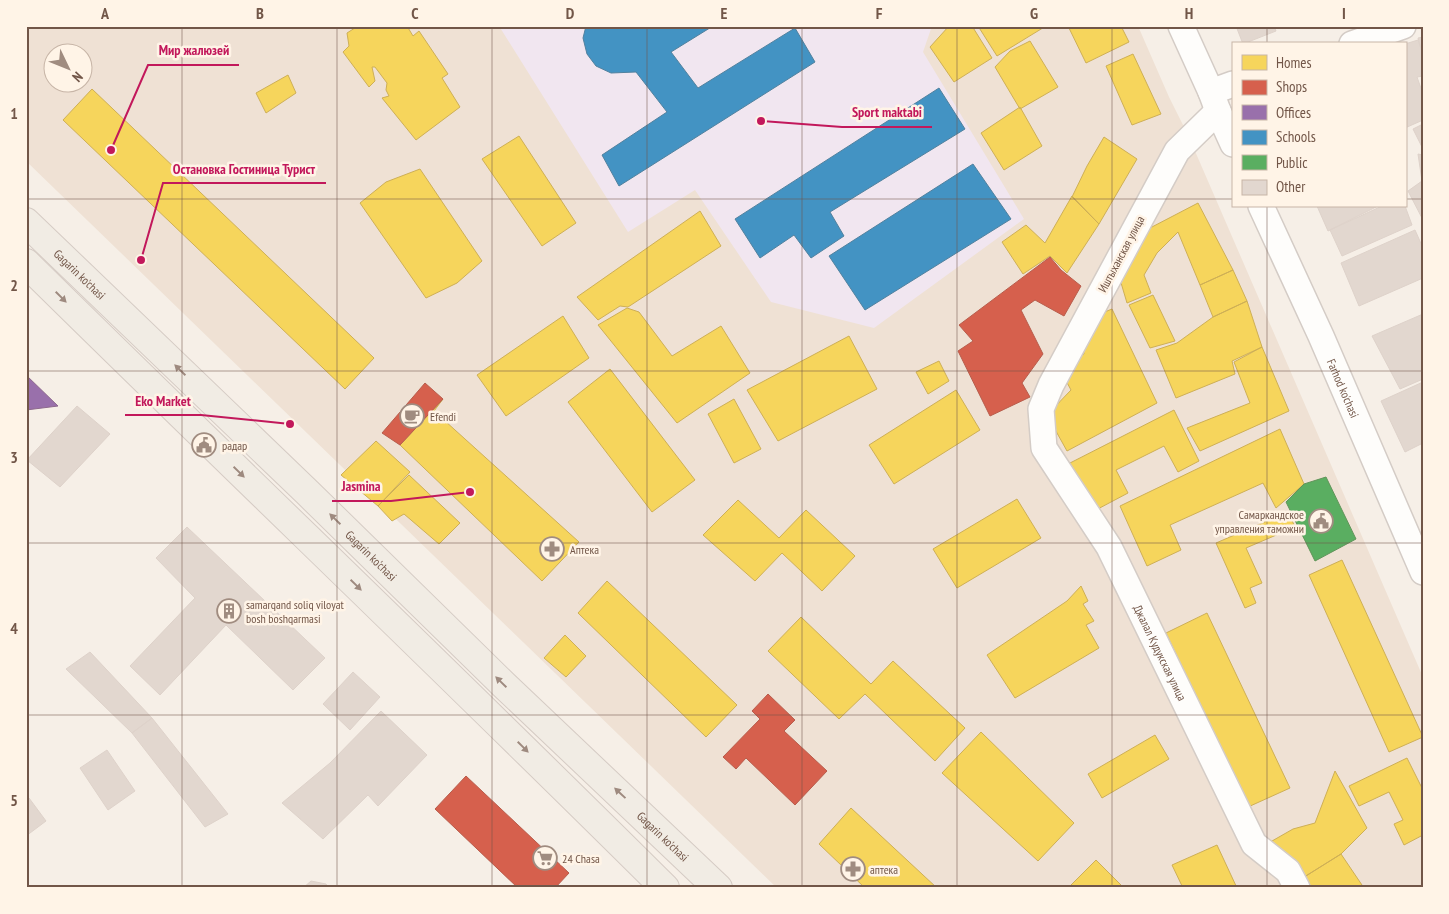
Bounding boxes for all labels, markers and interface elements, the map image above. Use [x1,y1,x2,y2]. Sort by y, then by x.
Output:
text: A [100,3,110,23]
text: B [256,3,264,23]
text: C [411,3,419,23]
text: D [566,3,575,23]
text: E [721,3,728,23]
text: F [876,3,883,23]
text: G [1030,3,1038,23]
text: H [1185,3,1193,23]
text: I [1342,3,1346,23]
callout: Мир жалюзей [148,36,239,65]
text: Мир жалюзей [159,41,229,59]
north arrow [42,42,92,92]
legend [1232,42,1406,208]
text: Homes [1276,53,1312,72]
text: N [68,68,87,86]
text: Shops [1276,77,1307,96]
callout: Sport maktabi [842,98,932,127]
text: 1 [10,103,18,123]
text: Sport maktabi [852,103,922,121]
text: Offices [1276,103,1311,122]
text: Schools [1276,127,1316,146]
text: Public [1276,153,1308,172]
callout: Остановка Гостиница Турист [163,154,326,183]
text: Остановка Гостиница Турист [173,160,315,178]
text: Other [1276,177,1306,196]
street label: Иштыханская улица [1095,213,1148,295]
street label: Gagarin ko'chasi [51,246,109,302]
text: 2 [10,275,18,295]
one-way arrow [55,291,67,303]
street label: Farhod ko'chasi [1324,356,1363,420]
one-way arrow [175,364,187,376]
callout: Eko Market [125,386,201,415]
text: Eko Market [135,392,191,410]
cafe icon: Efendi [399,403,425,429]
place label: Efendi [430,409,456,424]
public building icon: радар [191,432,217,458]
place label: радар [222,438,247,453]
text: 3 [10,447,18,467]
one-way arrow [233,466,245,478]
callout: Jasmina [332,472,391,501]
text: Jasmina [340,477,381,495]
place label: Самаркандское управления таможни [1215,507,1304,536]
public building icon: Самаркандское управления таможни [1308,508,1334,534]
one-way arrow [329,513,341,525]
street label: Gagarin ko'chasi [343,527,400,584]
pharmacy icon: Аптека [539,536,565,562]
place label: Аптека [570,542,599,557]
one-way arrow [350,579,362,591]
place label: samarqand soliq viloyat bosh boshqarmasi [246,597,344,626]
building icon: samarqand soliq viloyat bosh boshqarmasi [216,598,242,624]
street label: Джалал Кудукская улица [1131,602,1190,703]
text: 4 [10,618,18,638]
one-way arrow [496,676,508,688]
one-way arrow [517,741,529,753]
one-way arrow [614,787,626,799]
text: 5 [10,790,18,810]
street label: Gagarin ko'chasi [634,808,692,864]
supermarket icon: 24 Chasa [532,845,558,871]
place label: 24 Chasa [562,851,600,866]
pharmacy icon: аптека [840,856,866,882]
place label: аптека [870,862,898,877]

